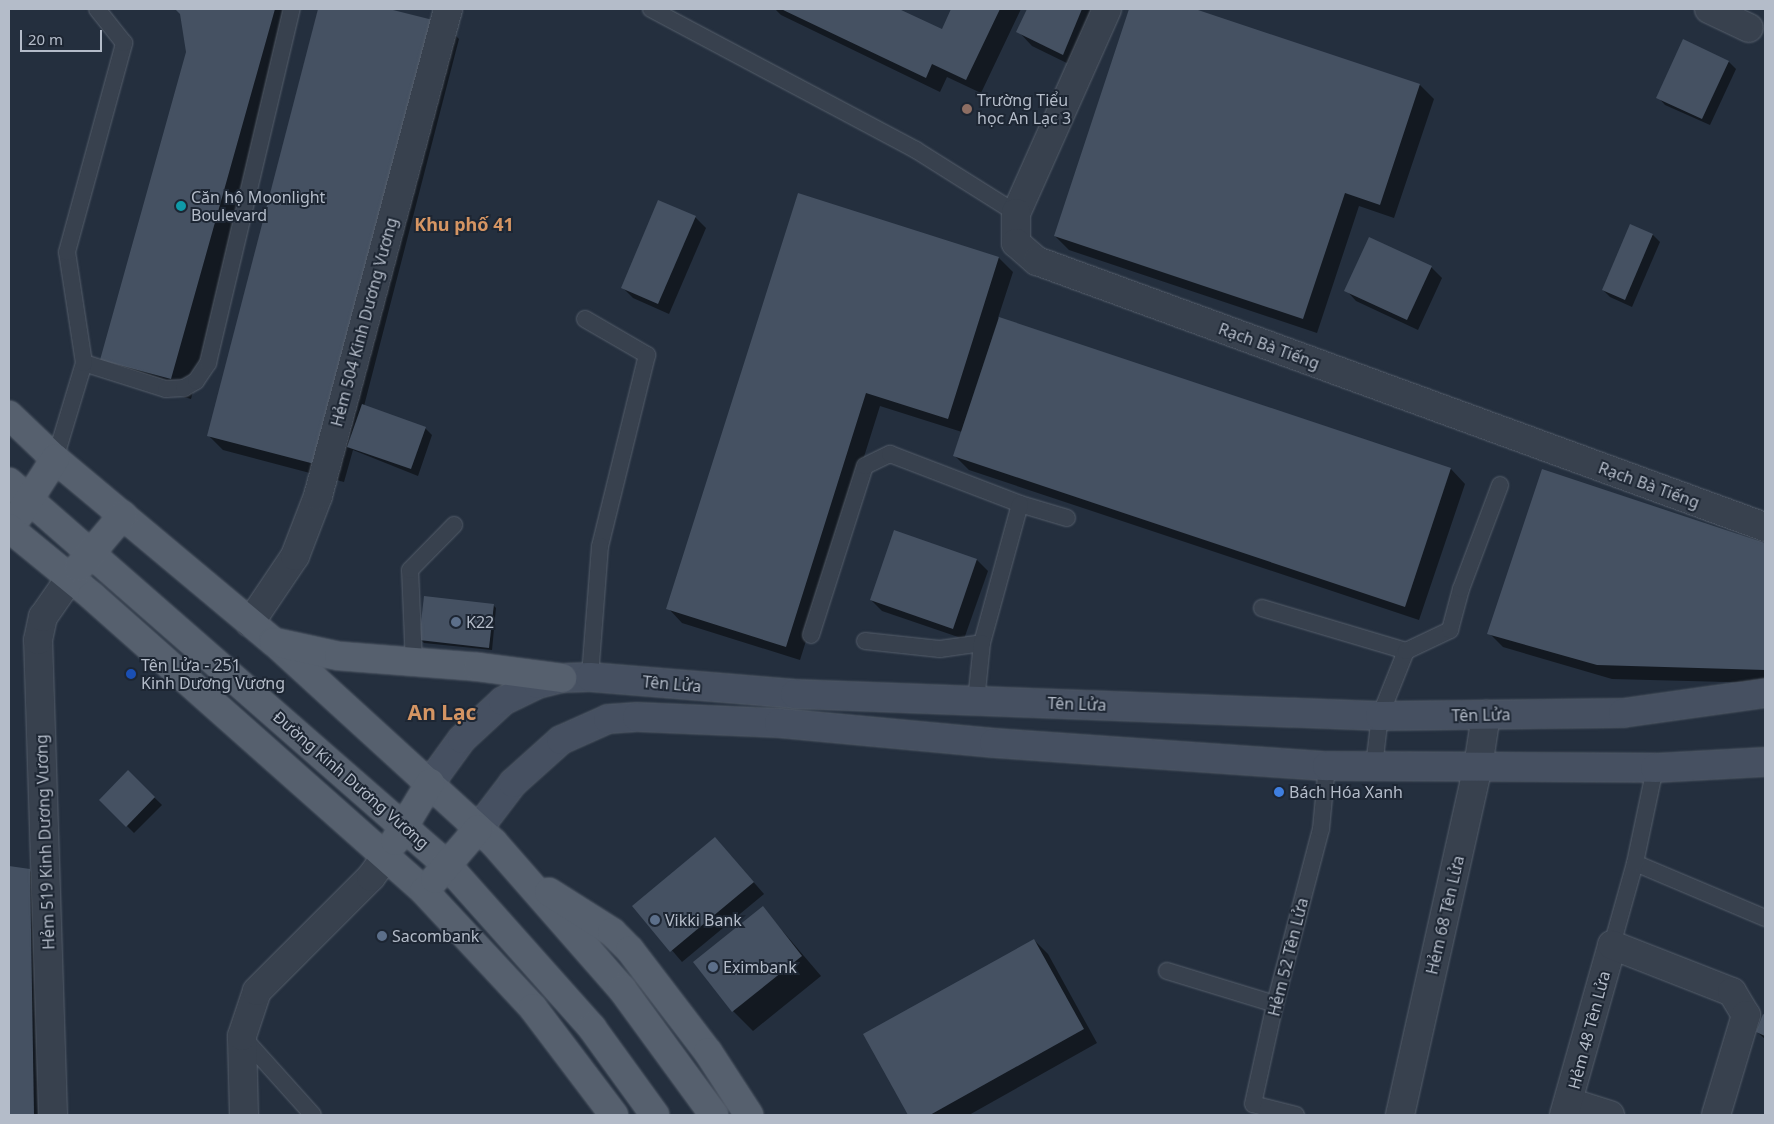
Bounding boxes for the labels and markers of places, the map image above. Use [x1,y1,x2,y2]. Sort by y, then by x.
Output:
place label: Trường Tiểu học An Lạc 3 [977,90,1071,128]
marker: Trường Tiểu học An Lạc 3 [961,103,973,115]
place label: Căn hộ Moonlight Boulevard [191,187,325,225]
marker: Căn hộ Moonlight Boulevard [175,200,187,212]
place label: K22 [466,612,494,632]
marker: K22 [450,616,462,628]
place label: Tên Lửa - 251 Kinh Dương Vương [141,655,285,693]
marker: Tên Lửa - 251 Kinh Dương Vương [125,668,137,680]
place label: Bách Hóa Xanh [1289,782,1403,802]
marker: Bách Hóa Xanh [1273,786,1285,798]
place label: Vikki Bank [665,910,742,930]
marker: Vikki Bank [649,914,661,926]
place label: Sacombank [392,926,479,946]
marker: Sacombank [376,930,388,942]
place label: Eximbank [723,957,797,977]
marker: Eximbank [707,961,719,973]

